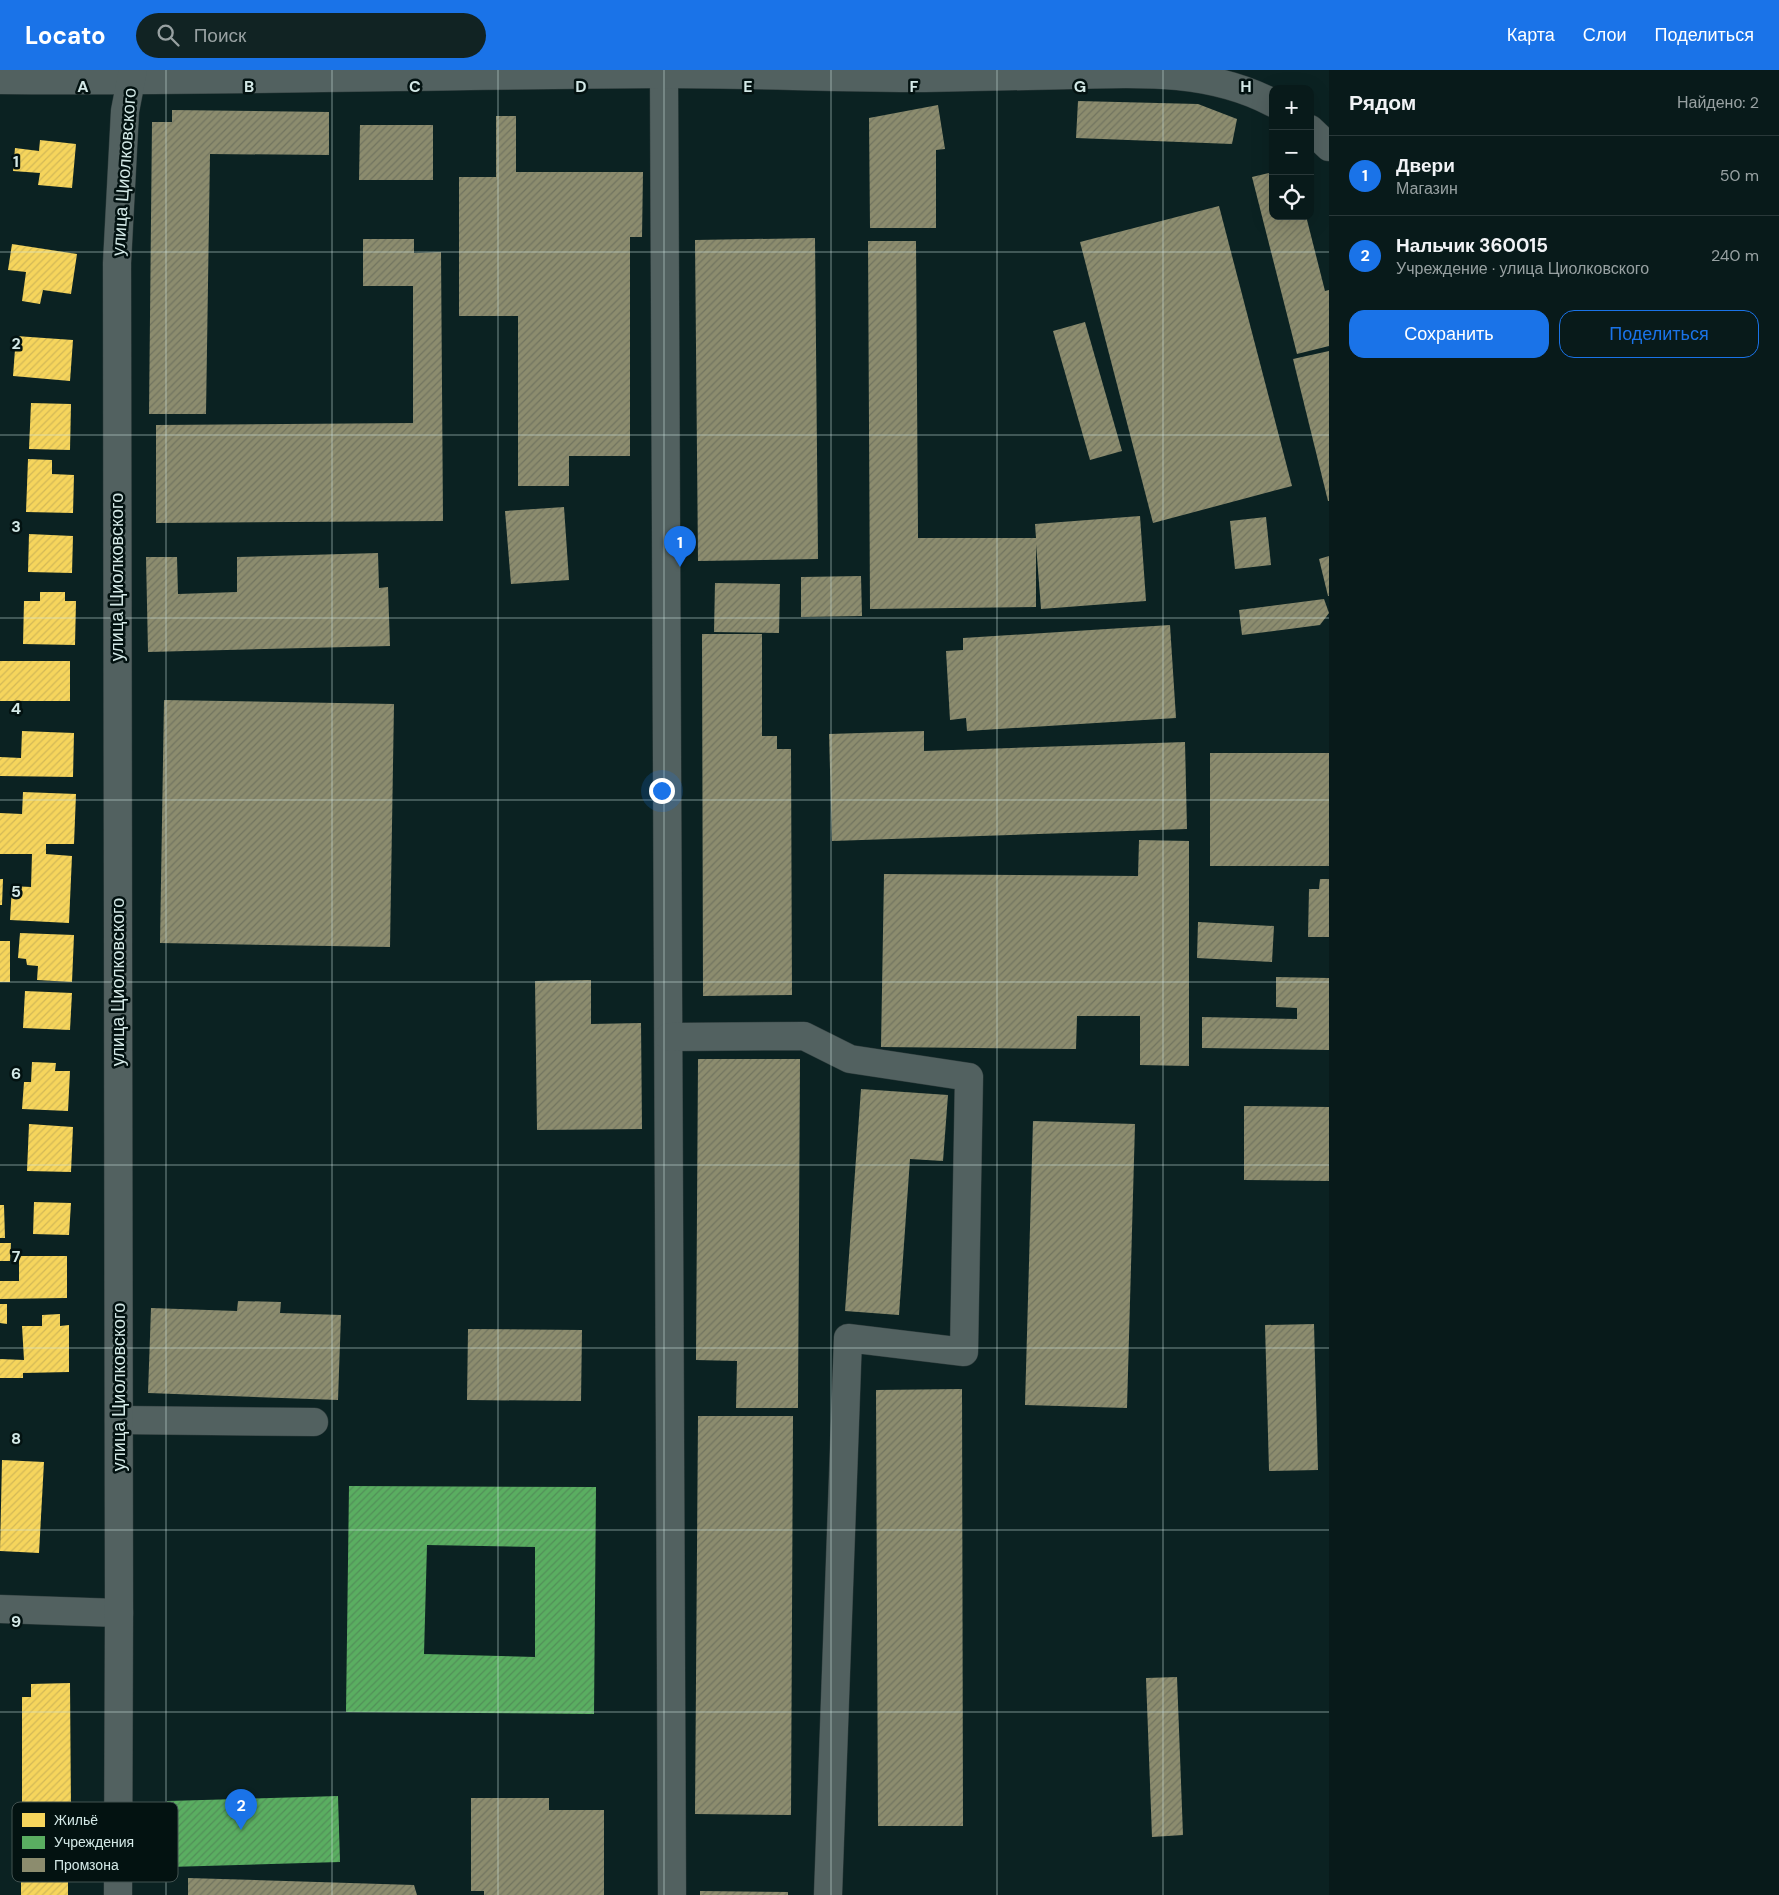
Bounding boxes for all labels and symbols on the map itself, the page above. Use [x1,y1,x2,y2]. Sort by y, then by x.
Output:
text: A [77,76,89,97]
text: B [244,76,254,97]
text: C [409,76,421,97]
text: D [575,76,587,97]
text: E [743,76,753,97]
text: F [910,76,919,97]
text: G [1074,76,1086,97]
text: H [1240,76,1252,97]
street label: улица Циолковского [106,87,142,257]
text: 1 [13,151,19,172]
text: 2 [11,333,21,354]
street label: улица Циолковского [105,493,129,661]
text: 3 [11,516,21,537]
pin: 1 [664,526,696,567]
text: 4 [11,698,21,719]
your location [649,778,675,804]
text: 5 [11,881,21,902]
street label: улица Циолковского [106,898,130,1066]
text: 6 [11,1063,21,1084]
text: 7 [12,1246,21,1267]
street label: улица Циолковского [107,1303,131,1471]
text: 8 [11,1428,21,1449]
text: 9 [11,1611,21,1632]
pin: 2 [225,1789,257,1830]
legend [12,1802,178,1882]
text: Жильё [54,1811,98,1829]
text: Учреждения [54,1833,134,1851]
text: Промзона [54,1856,119,1874]

